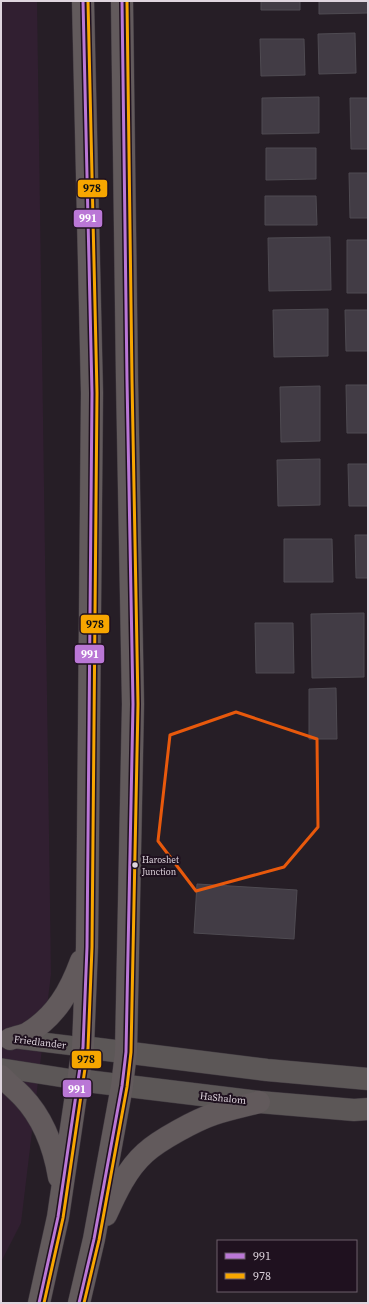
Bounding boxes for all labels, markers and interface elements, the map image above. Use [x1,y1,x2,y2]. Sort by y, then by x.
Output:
line badge: 978 [77,179,108,198]
text: 978 [83,181,101,196]
line badge: 991 [73,209,103,228]
text: 991 [79,211,97,226]
line badge: 978 [80,614,110,634]
text: 978 [86,617,104,632]
line badge: 991 [74,644,105,664]
text: 991 [81,647,99,662]
place label: Haroshet Junction [141,854,179,878]
marker: Haroshet Junction [130,860,140,870]
street label: Friedlander [13,1032,68,1052]
line badge: 978 [71,1050,102,1069]
text: 978 [77,1052,95,1067]
line badge: 991 [62,1079,92,1098]
text: 991 [68,1082,86,1097]
street label: HaShalom [199,1089,247,1107]
legend [217,1240,357,1292]
text: 991 [253,1248,271,1264]
text: 978 [253,1268,271,1284]

